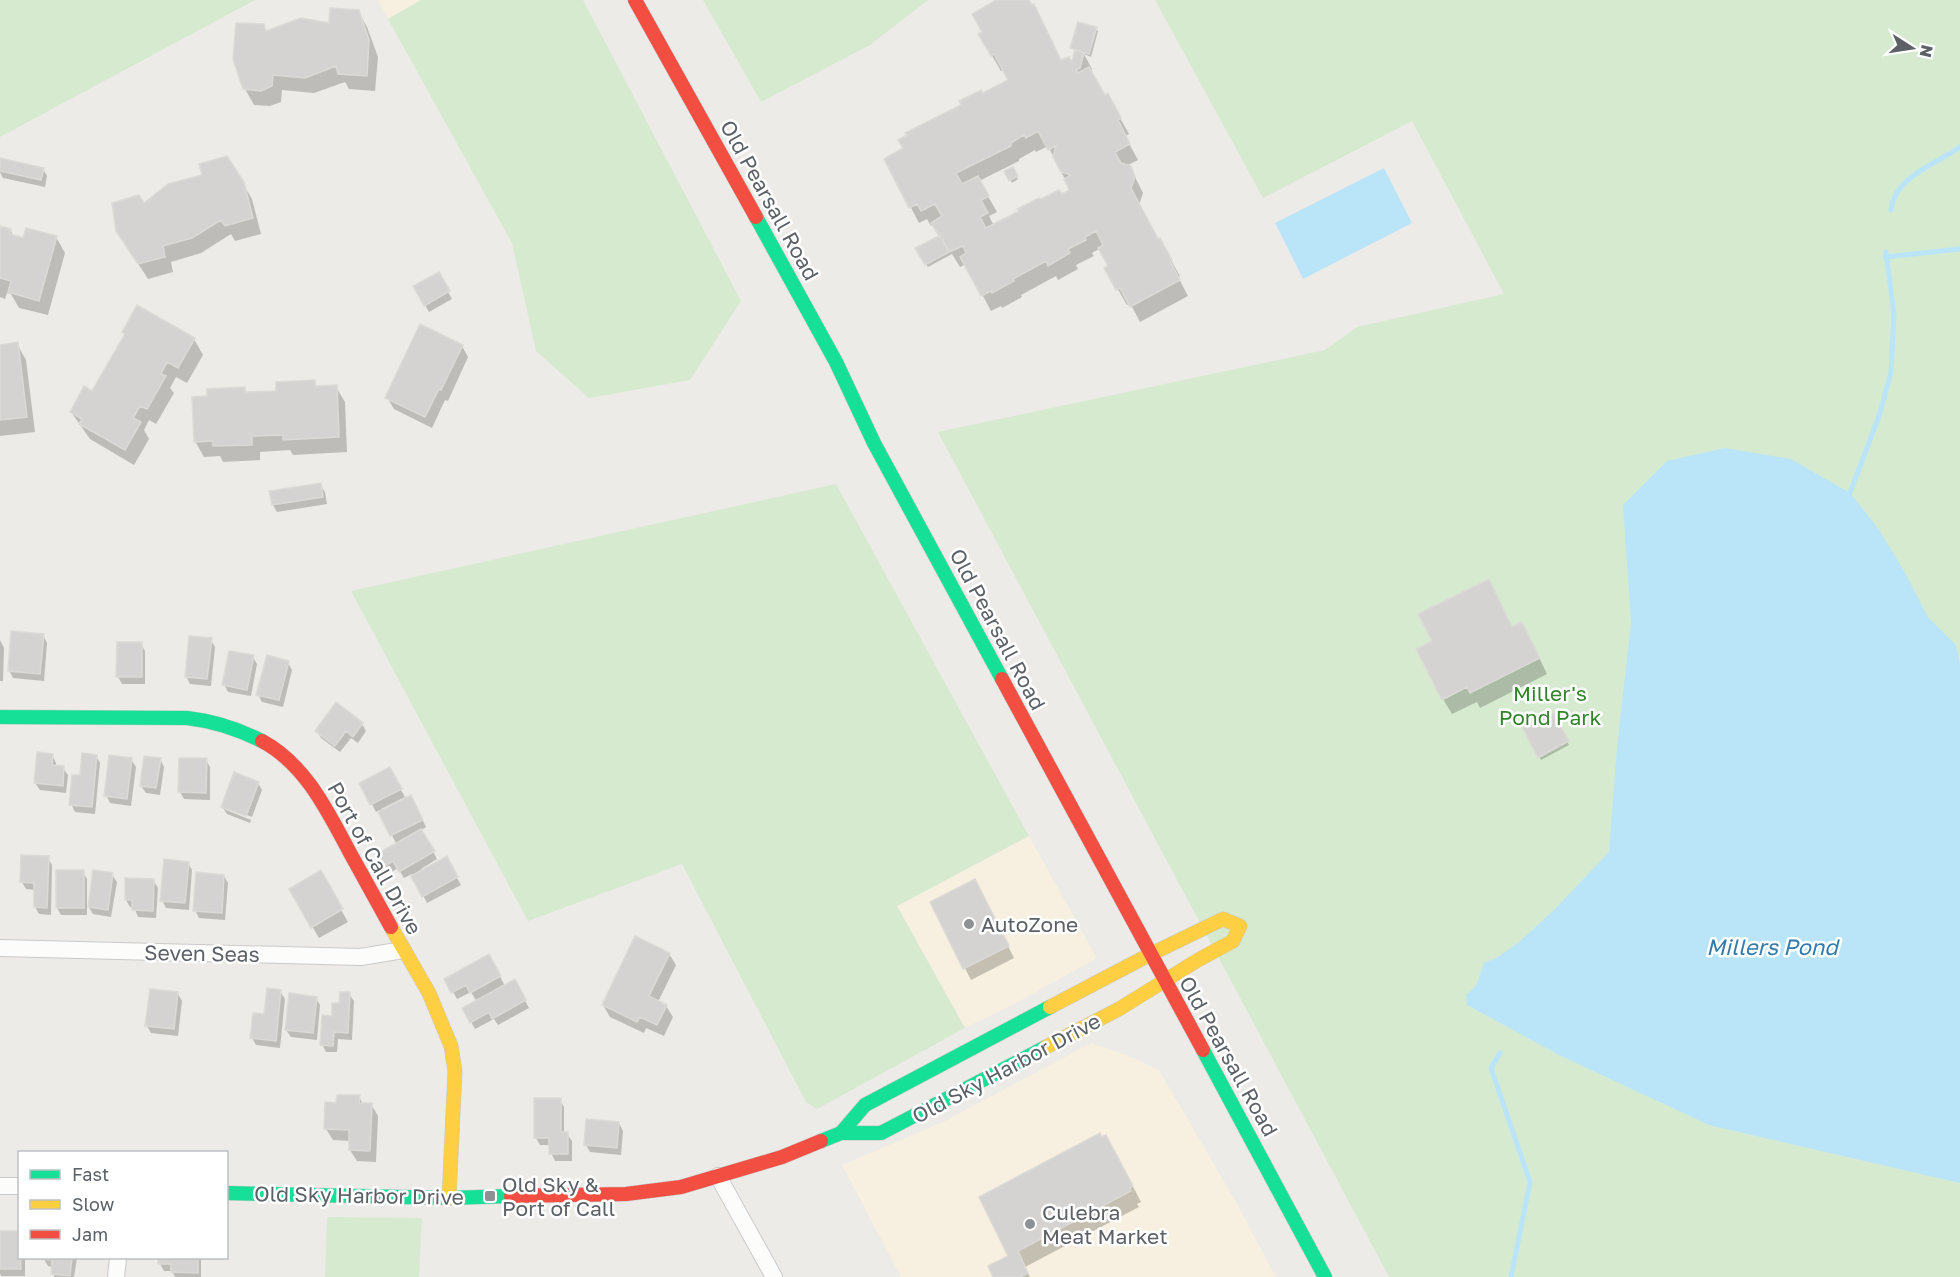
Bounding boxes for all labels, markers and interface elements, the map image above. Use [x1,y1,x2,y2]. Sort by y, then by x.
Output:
north arrow [1882,18,1942,78]
text: N [1916,43,1938,59]
street label: Old Pearsall Road [715,115,825,285]
street label: Old Pearsall Road [944,544,1052,714]
park label: Miller's Pond Park [1499,680,1601,730]
street label: Port of Call Drive [322,777,428,939]
place label: AutoZone [981,911,1078,937]
marker: AutoZone [962,917,976,931]
water label: Millers Pond [1706,933,1840,960]
street label: Seven Seas [144,939,260,967]
street label: Old Pearsall Road [1174,971,1284,1141]
street label: Old Sky Harbor Drive [907,1007,1105,1129]
legend [18,1151,228,1259]
text: Fast [72,1163,109,1185]
place label: Old Sky & Port of Call [502,1171,615,1221]
street label: Old Sky Harbor Drive [254,1180,464,1210]
marker: Old Sky & Port of Call [483,1189,497,1203]
text: Slow [72,1193,115,1215]
place label: Culebra Meat Market [1042,1199,1168,1249]
marker: Culebra Meat Market [1023,1217,1037,1231]
text: Jam [72,1223,108,1245]

